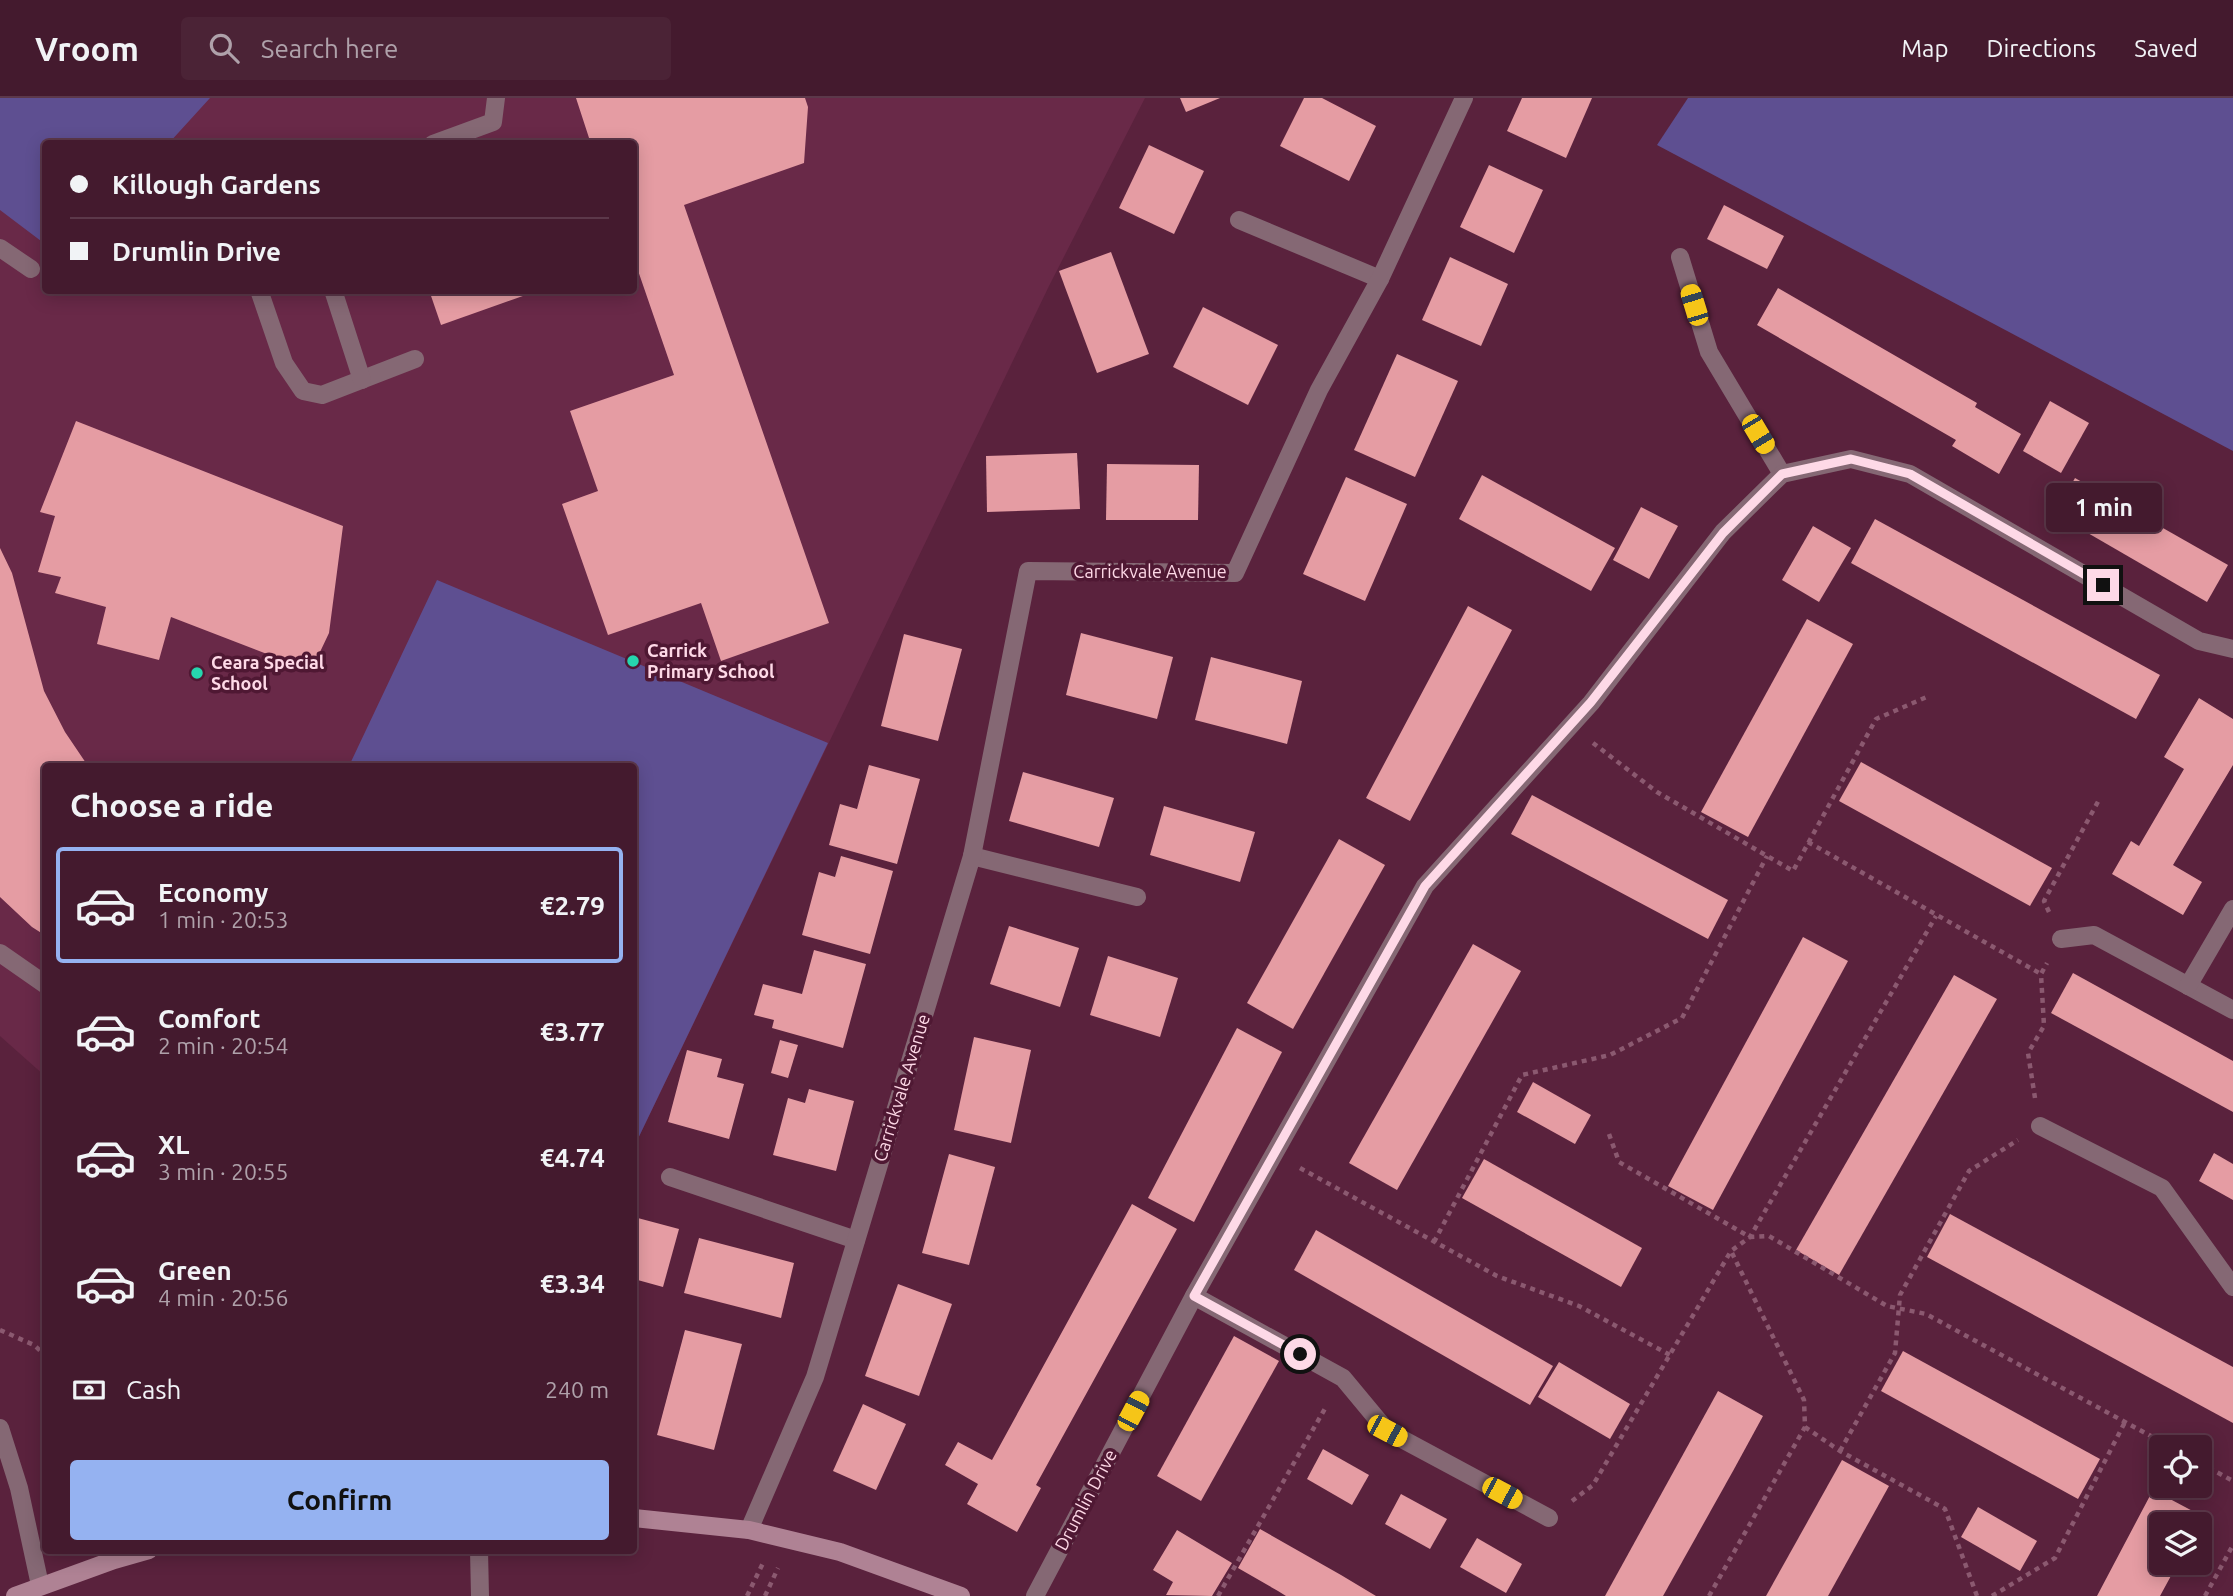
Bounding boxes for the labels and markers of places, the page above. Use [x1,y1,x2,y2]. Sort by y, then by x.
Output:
place label: Carrick Primary School [647,640,775,681]
place label: Ceara Special School [211,652,325,693]
marker: Carrick Primary School [625,653,641,669]
marker: Ceara Special School [189,665,205,681]

